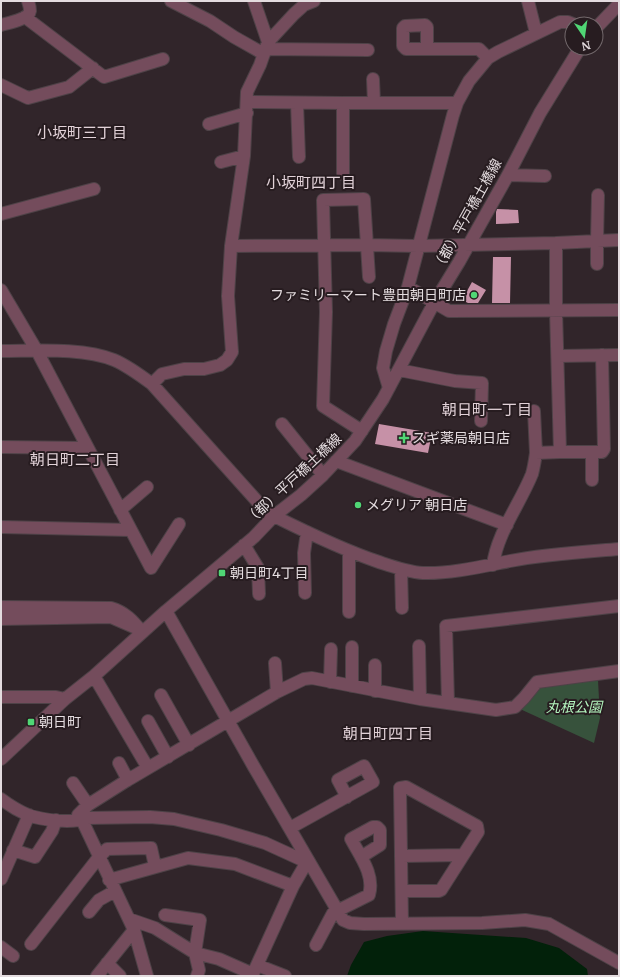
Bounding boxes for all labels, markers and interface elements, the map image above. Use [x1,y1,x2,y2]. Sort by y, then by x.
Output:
north arrow [564,16,604,56]
text: N [580,38,592,54]
district label: 小坂町三丁目 [37,123,127,142]
street label: （都）平戸橋土橋線 [429,156,505,274]
district label: 小坂町四丁目 [266,173,356,192]
place label: ファミリーマート豊田朝日町店 [270,286,466,304]
marker: ファミリーマート豊田朝日町店 [469,290,479,300]
district label: 朝日町一丁目 [442,400,532,419]
street label: （都）平戸橋土橋線 [241,429,345,529]
place label: スギ薬局朝日店 [412,429,510,447]
marker: スギ薬局朝日店 [399,433,409,443]
district label: 朝日町二丁目 [30,450,120,469]
place label: メグリア 朝日店 [366,496,467,514]
marker: メグリア 朝日店 [353,500,363,510]
place label: 朝日町4丁目 [230,564,309,582]
marker: 朝日町4丁目 [217,568,227,578]
park label: 丸根公園 [546,698,604,716]
place label: 朝日町 [39,713,81,731]
marker: 朝日町 [26,717,36,727]
district label: 朝日町四丁目 [343,724,433,743]

